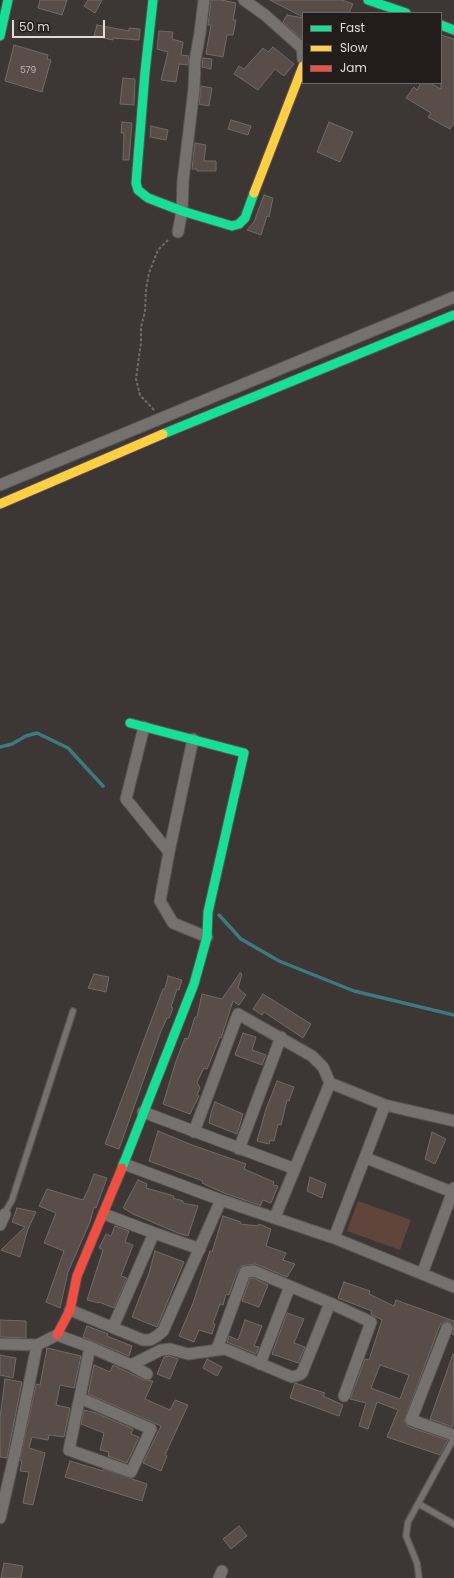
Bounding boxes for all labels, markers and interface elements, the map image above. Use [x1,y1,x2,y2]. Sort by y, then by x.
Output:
scale bar [14,12,107,38]
legend [302,12,442,84]
text: 50 m [19,18,50,35]
text: Fast [340,19,365,36]
text: Slow [340,39,368,56]
text: Jam [340,59,367,76]
house number: 579 [20,66,36,76]

